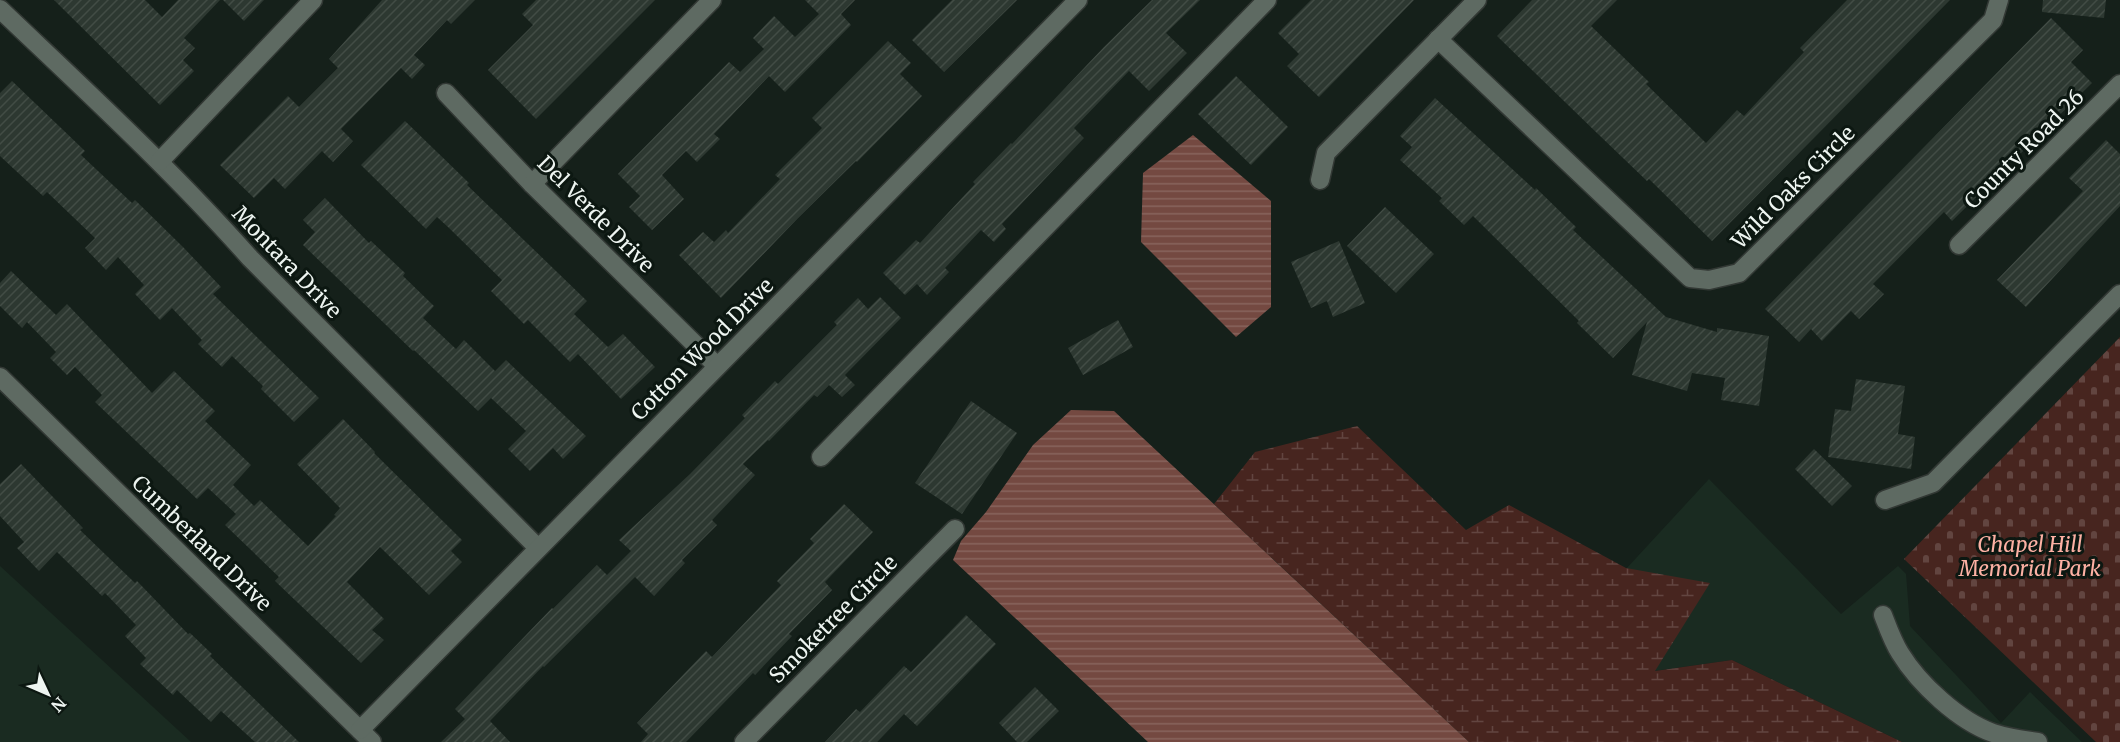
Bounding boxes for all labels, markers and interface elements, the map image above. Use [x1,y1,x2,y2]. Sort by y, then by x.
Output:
street label: County Road 26 [1958,83,2090,215]
street label: Wild Oaks Circle [1725,120,1860,255]
street label: Del Verde Drive [532,150,660,278]
street label: Montara Drive [227,200,347,324]
street label: Cotton Wood Drive [625,272,779,426]
street label: Cumberland Drive [126,469,278,617]
park label: Chapel Hill Memorial Park [1958,531,2102,582]
street label: Smoketree Circle [763,549,903,689]
north arrow [18,664,78,724]
text: N [47,693,70,716]

